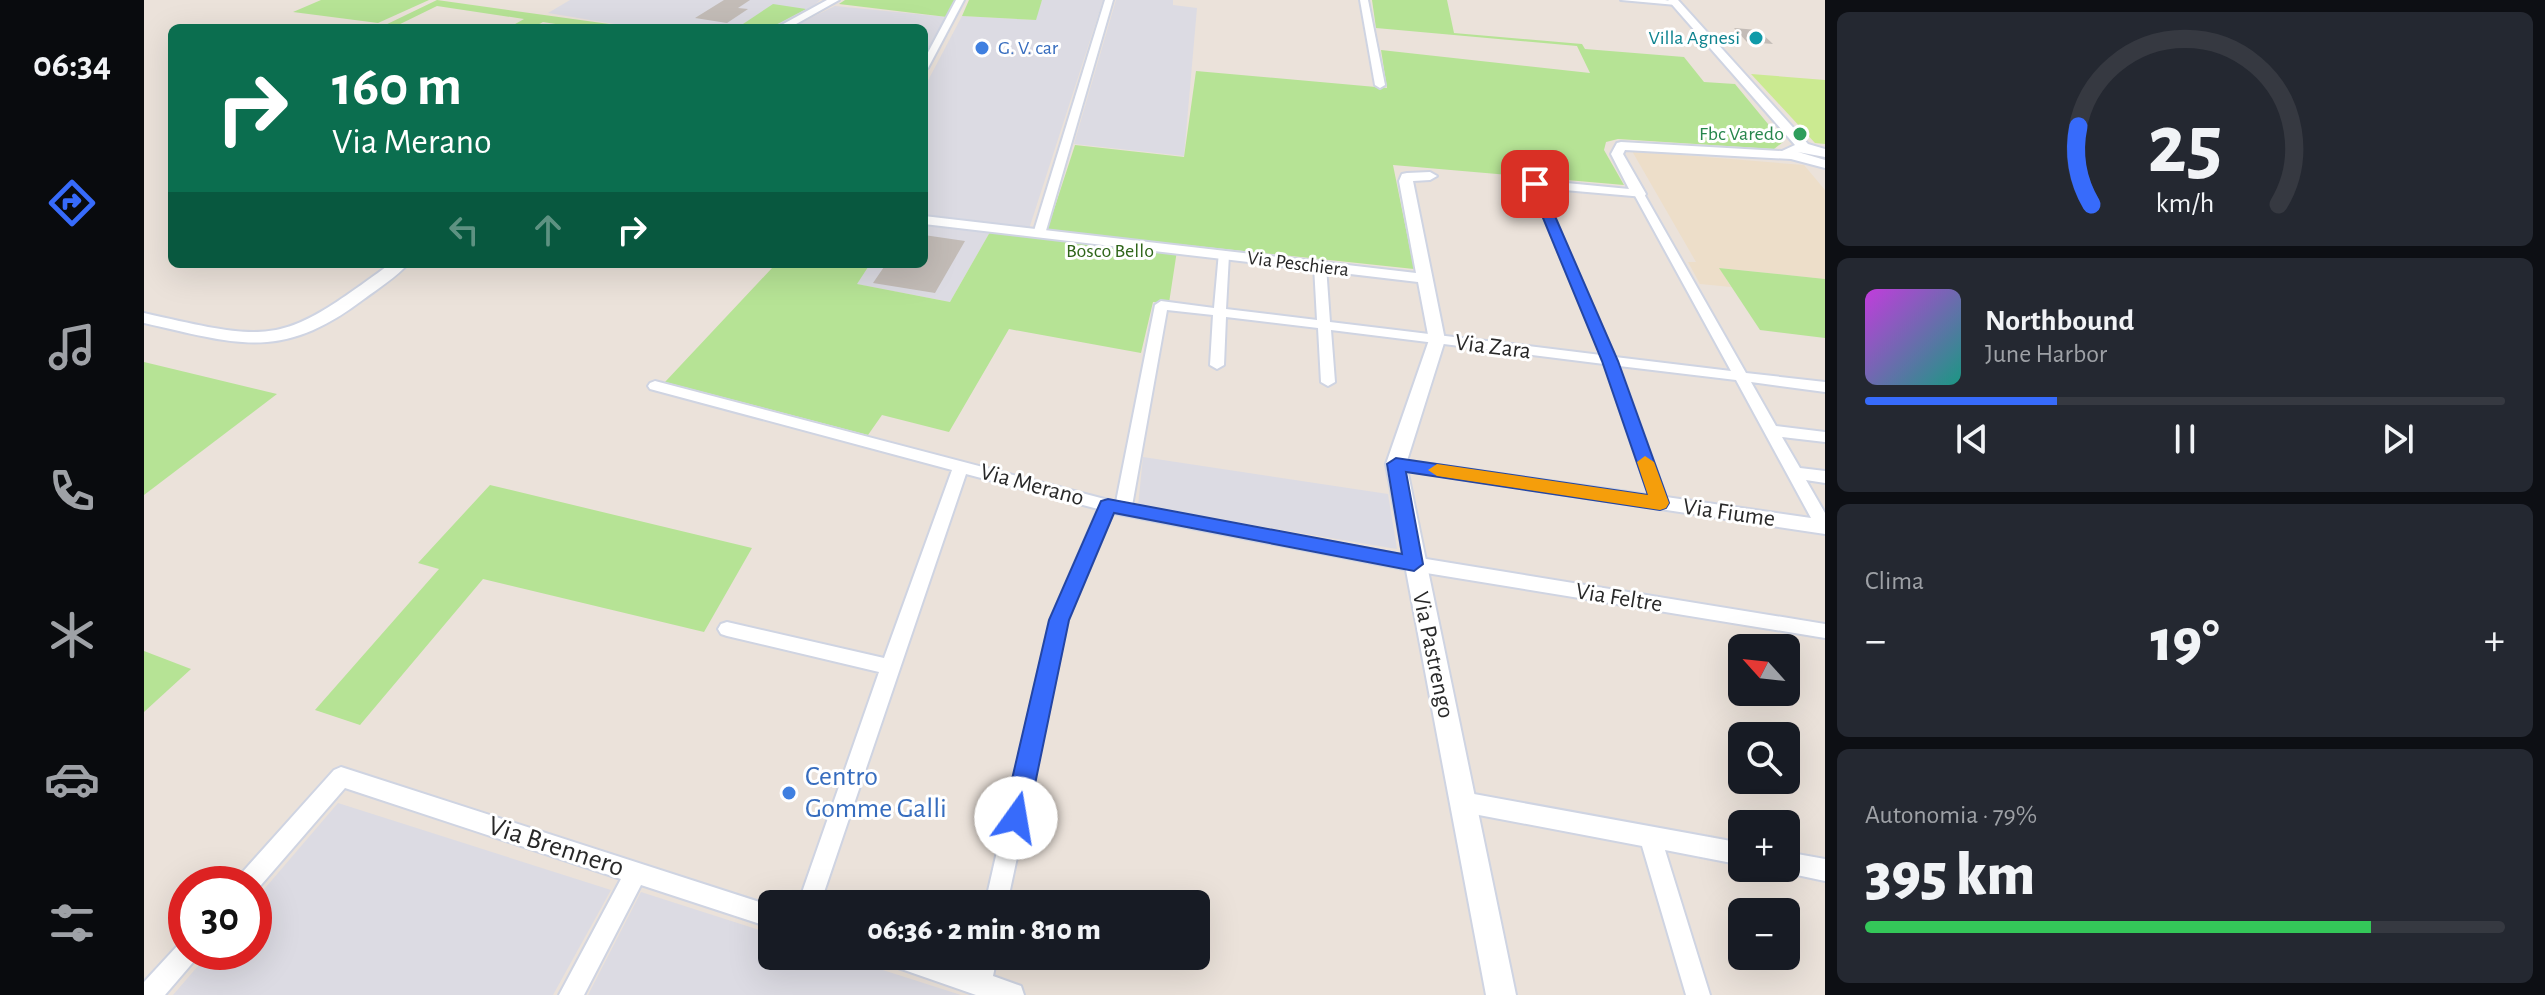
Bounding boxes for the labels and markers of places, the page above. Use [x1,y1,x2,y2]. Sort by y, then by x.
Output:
place label: Villa Agnesi [1648,28,1740,48]
marker: Villa Agnesi [1747,29,1765,47]
place label: G. V. car [998,38,1059,58]
marker: G. V. car [973,39,991,57]
place label: Fbc Varedo [1699,124,1784,144]
marker: Fbc Varedo [1791,125,1809,143]
pin [1501,150,1569,218]
place label: Centro Gomme Galli [805,763,947,823]
marker: Centro Gomme Galli [780,784,798,802]

